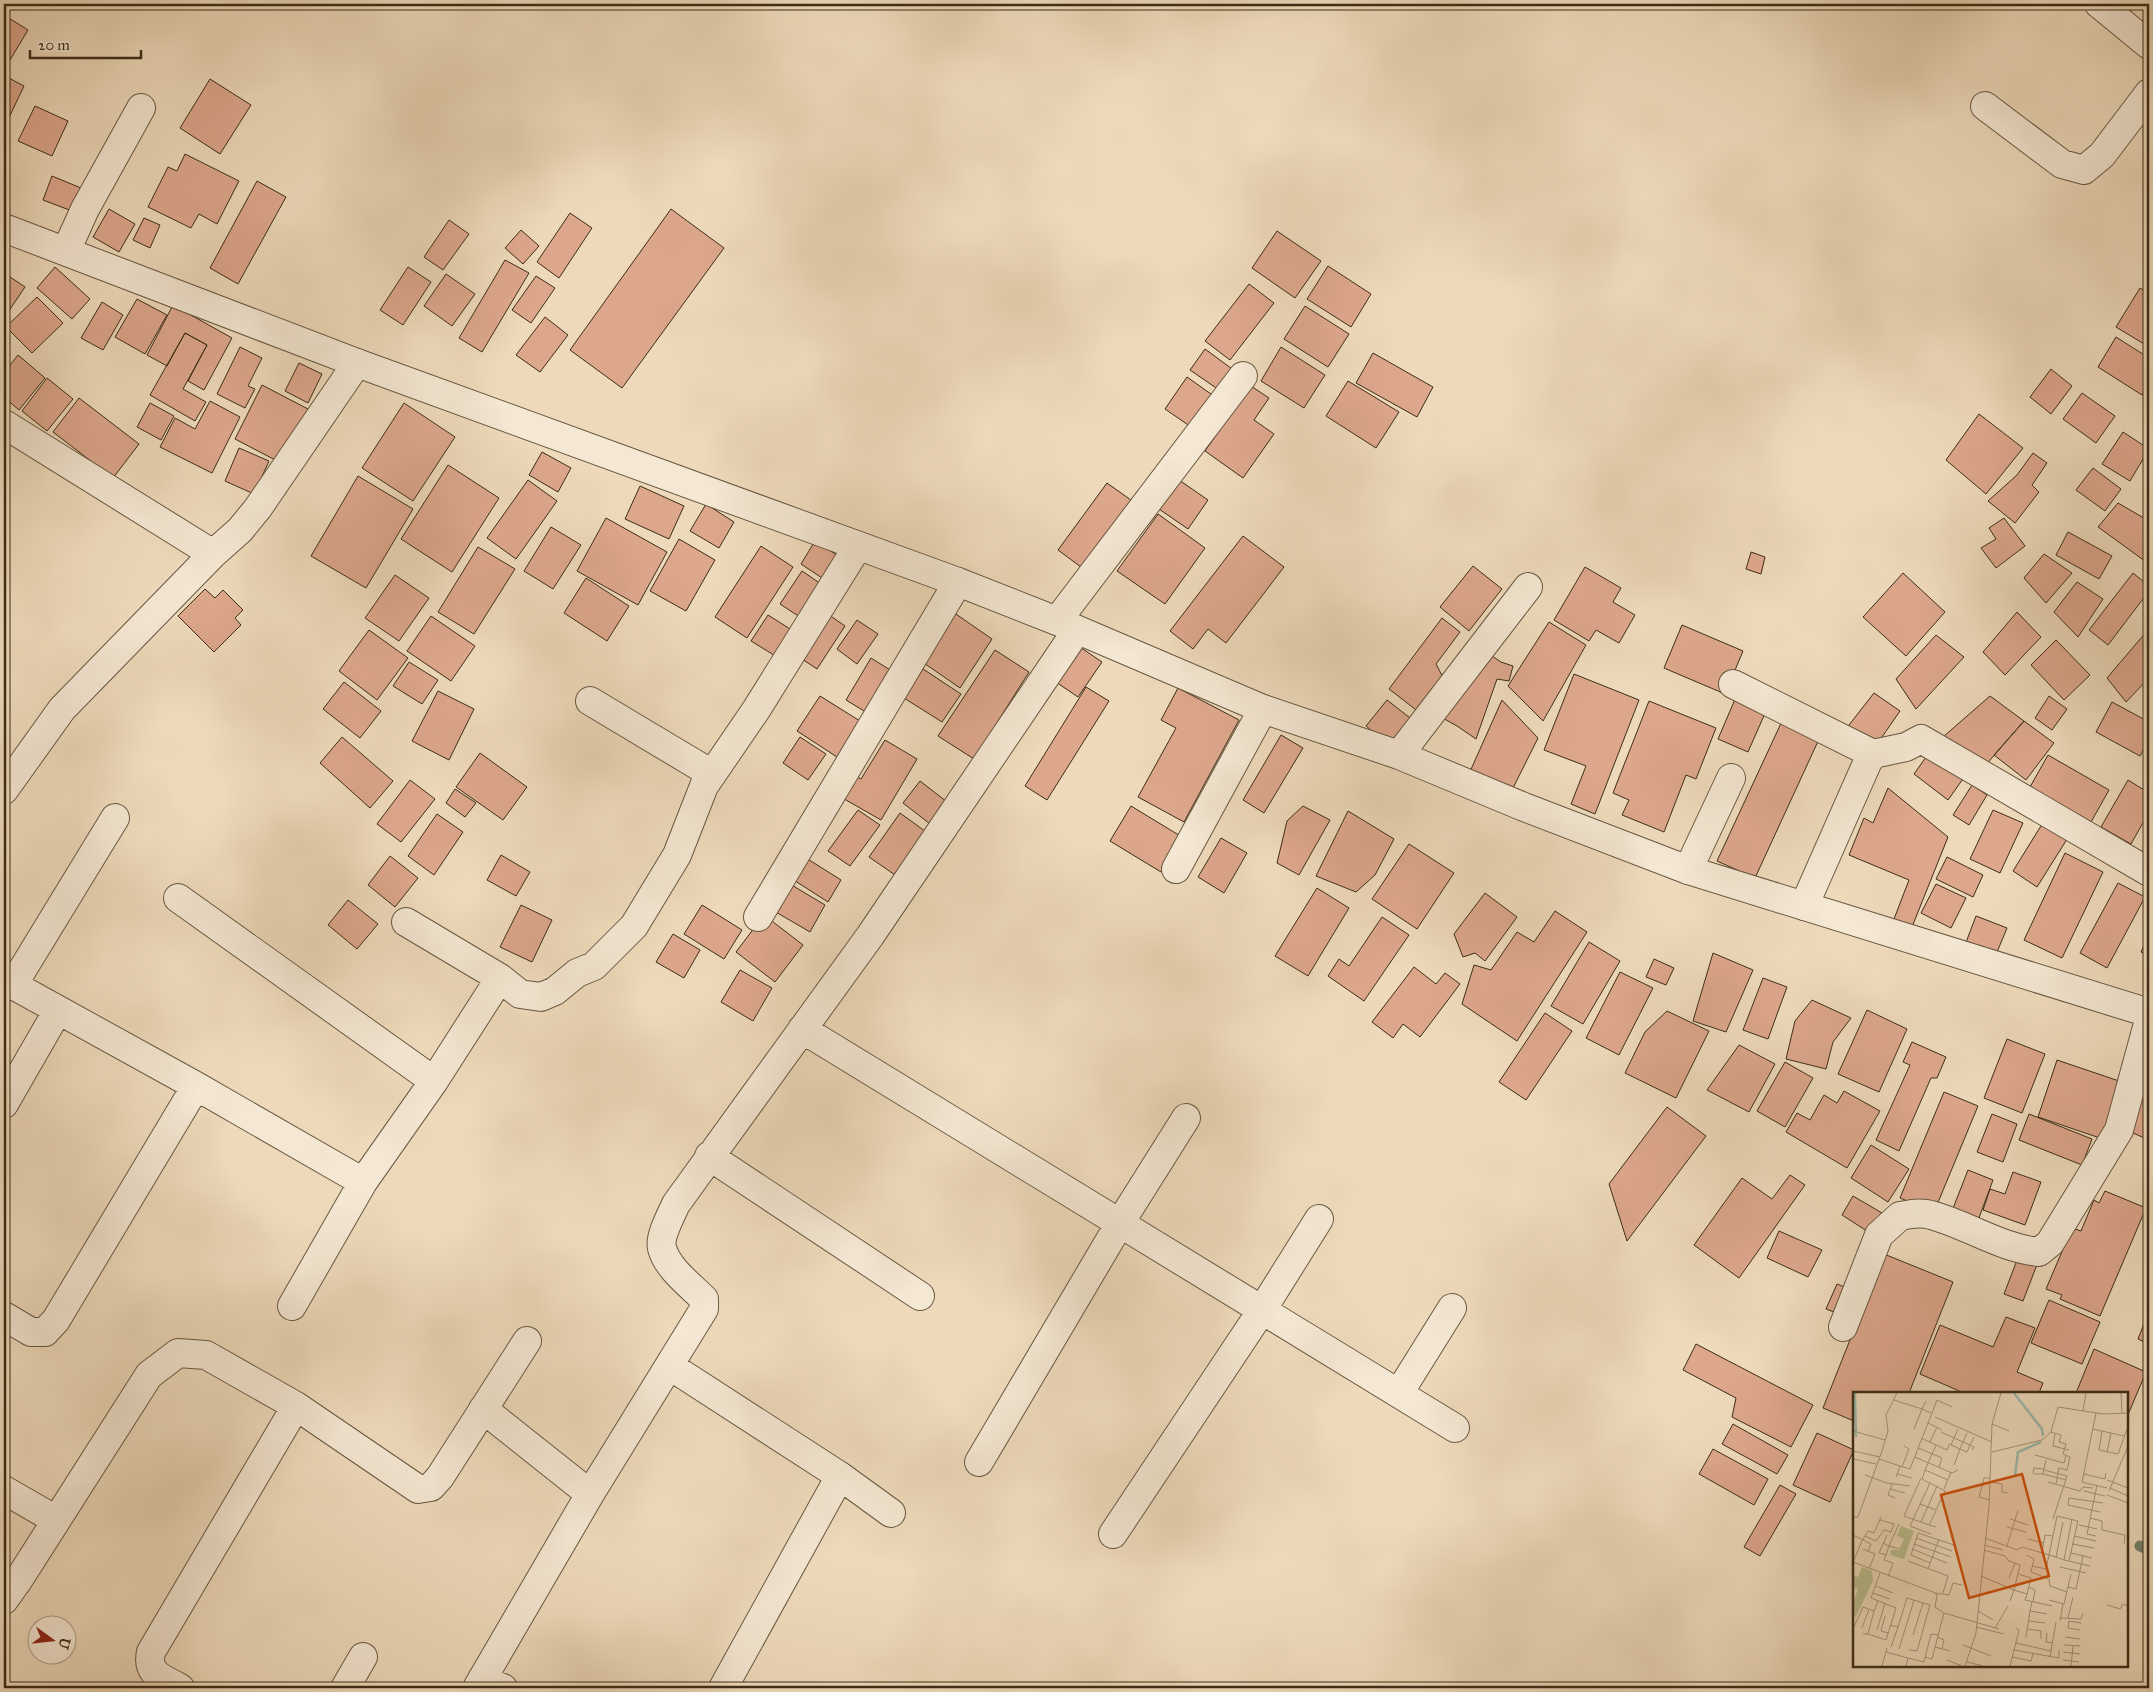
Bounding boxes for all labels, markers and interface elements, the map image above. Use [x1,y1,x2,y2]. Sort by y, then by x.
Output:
scale bar [30,28,141,60]
text: 20 m [38,36,70,54]
inset map [1853,1392,2128,1667]
north arrow [28,1614,78,1664]
text: U [54,1636,74,1652]

